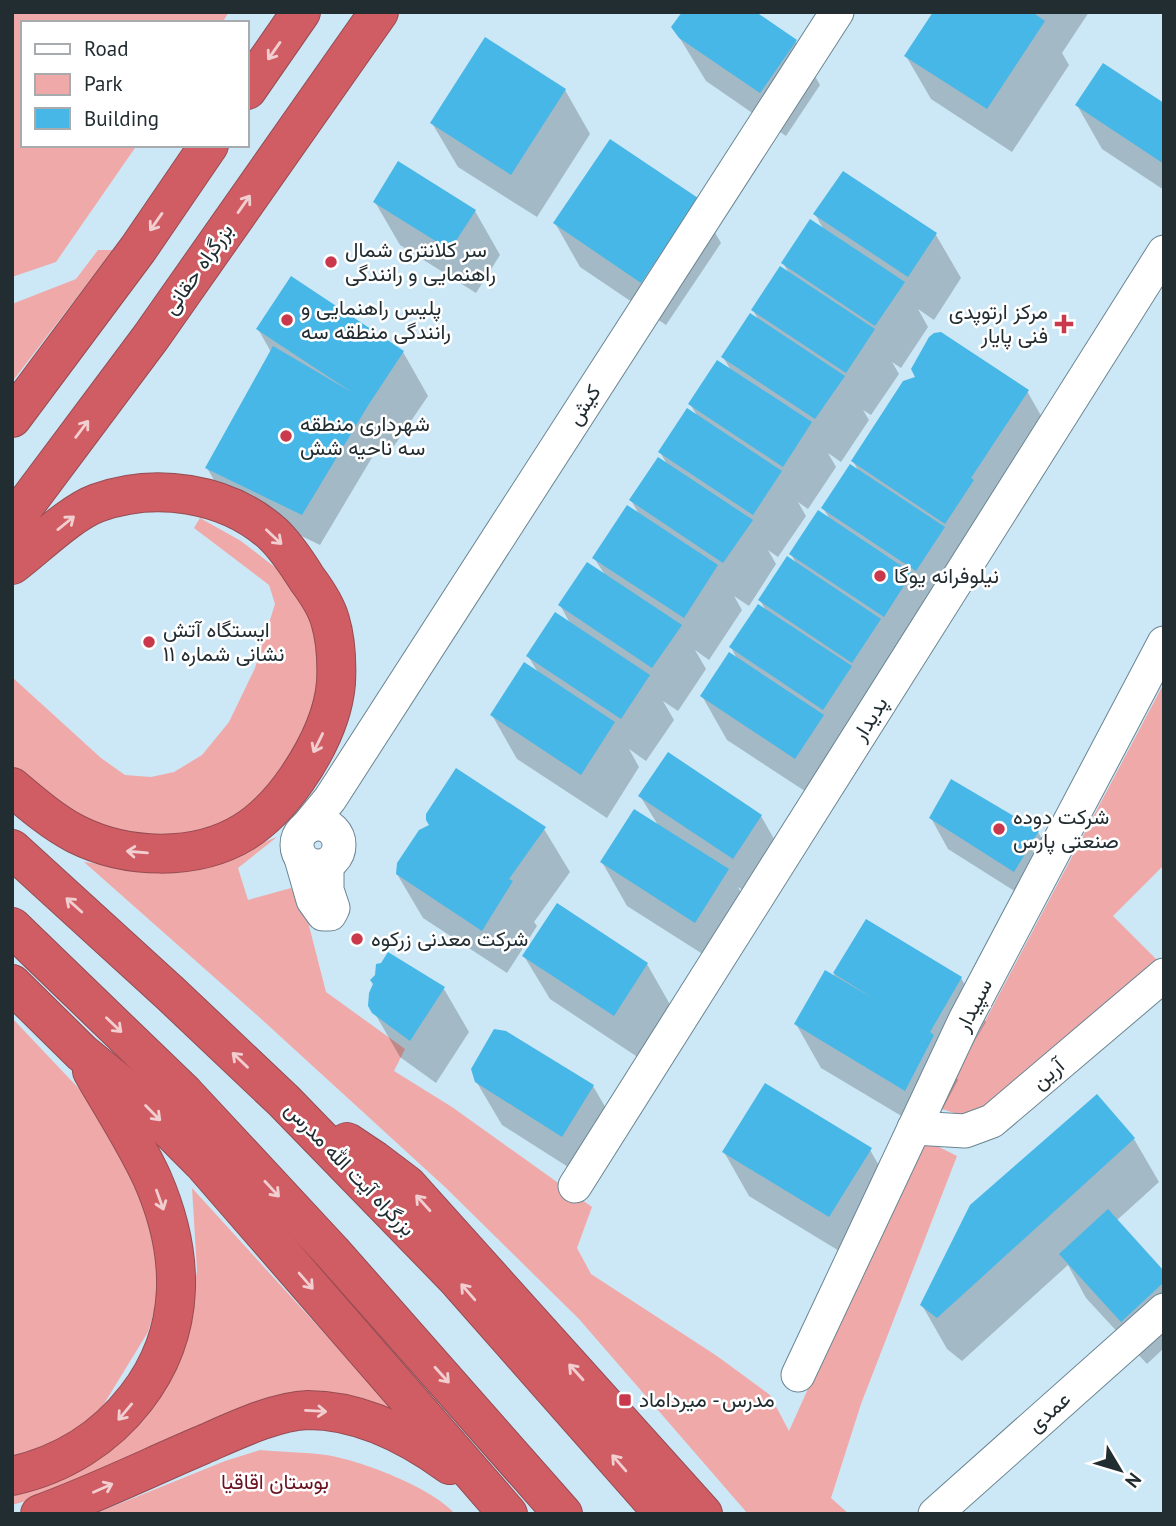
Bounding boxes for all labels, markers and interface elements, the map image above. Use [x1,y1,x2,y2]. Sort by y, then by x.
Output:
legend [21,21,248,147]
text: Road [84,35,128,62]
one-way arrow [267,41,281,60]
text: Park [84,70,123,97]
text: Building [84,105,159,132]
one-way arrow [236,195,251,214]
one-way arrow [149,212,164,231]
street label: بزرگراه حقانی [156,218,239,320]
place label: سر کلانتری شمال راهنمایی و رانندگی [345,236,496,287]
marker: سر کلانتری شمال راهنمایی و رانندگی [323,254,339,270]
place label: پلیس راهنمایی و رانندگی منطقه سه [301,294,451,345]
place label: مرکز ارتوپدی فنی پایار [949,298,1048,350]
marker: پلیس راهنمایی و رانندگی منطقه سه [279,312,295,328]
marker: مرکز ارتوپدی فنی پایار [1054,314,1074,334]
street label: کیش [561,379,607,430]
place label: شهرداری منطقه سه ناحیه شش [300,410,430,461]
one-way arrow [75,420,90,439]
marker: شهرداری منطقه سه ناحیه شش [278,428,294,444]
one-way arrow [56,515,74,530]
one-way arrow [265,529,283,545]
place label: نیلوفرانه یوگا [894,562,999,589]
marker: نیلوفرانه یوگا [872,568,888,584]
place label: ایستگاه آتش نشانی شماره ۱۱ [163,616,285,667]
marker: ایستگاه آتش نشانی شماره ۱۱ [141,634,157,650]
street label: پدیدار [845,691,894,747]
one-way arrow [311,732,325,753]
place label: شرکت دوده صنعتی پارس [1013,803,1119,855]
marker: شرکت دوده صنعتی پارس [991,821,1007,837]
one-way arrow [127,845,149,858]
one-way arrow [65,897,83,913]
place label: شرکت معدنی زرکوه [371,925,528,952]
marker: شرکت معدنی زرکوه [349,931,365,947]
street label: سپیدار [948,974,999,1037]
one-way arrow [105,1017,122,1034]
one-way arrow [232,1051,249,1068]
street label: آرین [1026,1051,1071,1095]
street label: بزرگراه آیت الله مدرس [279,1096,421,1242]
one-way arrow [144,1104,161,1121]
one-way arrow [264,1180,281,1197]
one-way arrow [154,1189,167,1211]
one-way arrow [415,1194,431,1212]
one-way arrow [298,1272,314,1290]
one-way arrow [460,1283,476,1301]
one-way arrow [568,1363,584,1381]
one-way arrow [434,1366,450,1384]
street label: عمدی [1021,1385,1076,1438]
place label: مدرس - میرداماد [639,1386,775,1413]
marker: مدرس - میرداماد [617,1392,633,1408]
one-way arrow [117,1402,133,1420]
one-way arrow [304,1405,327,1418]
north arrow [1085,1435,1155,1505]
one-way arrow [611,1454,627,1472]
park label: بوستان اقاقیا [221,1468,329,1495]
text: N [1120,1468,1147,1493]
one-way arrow [92,1481,114,1494]

